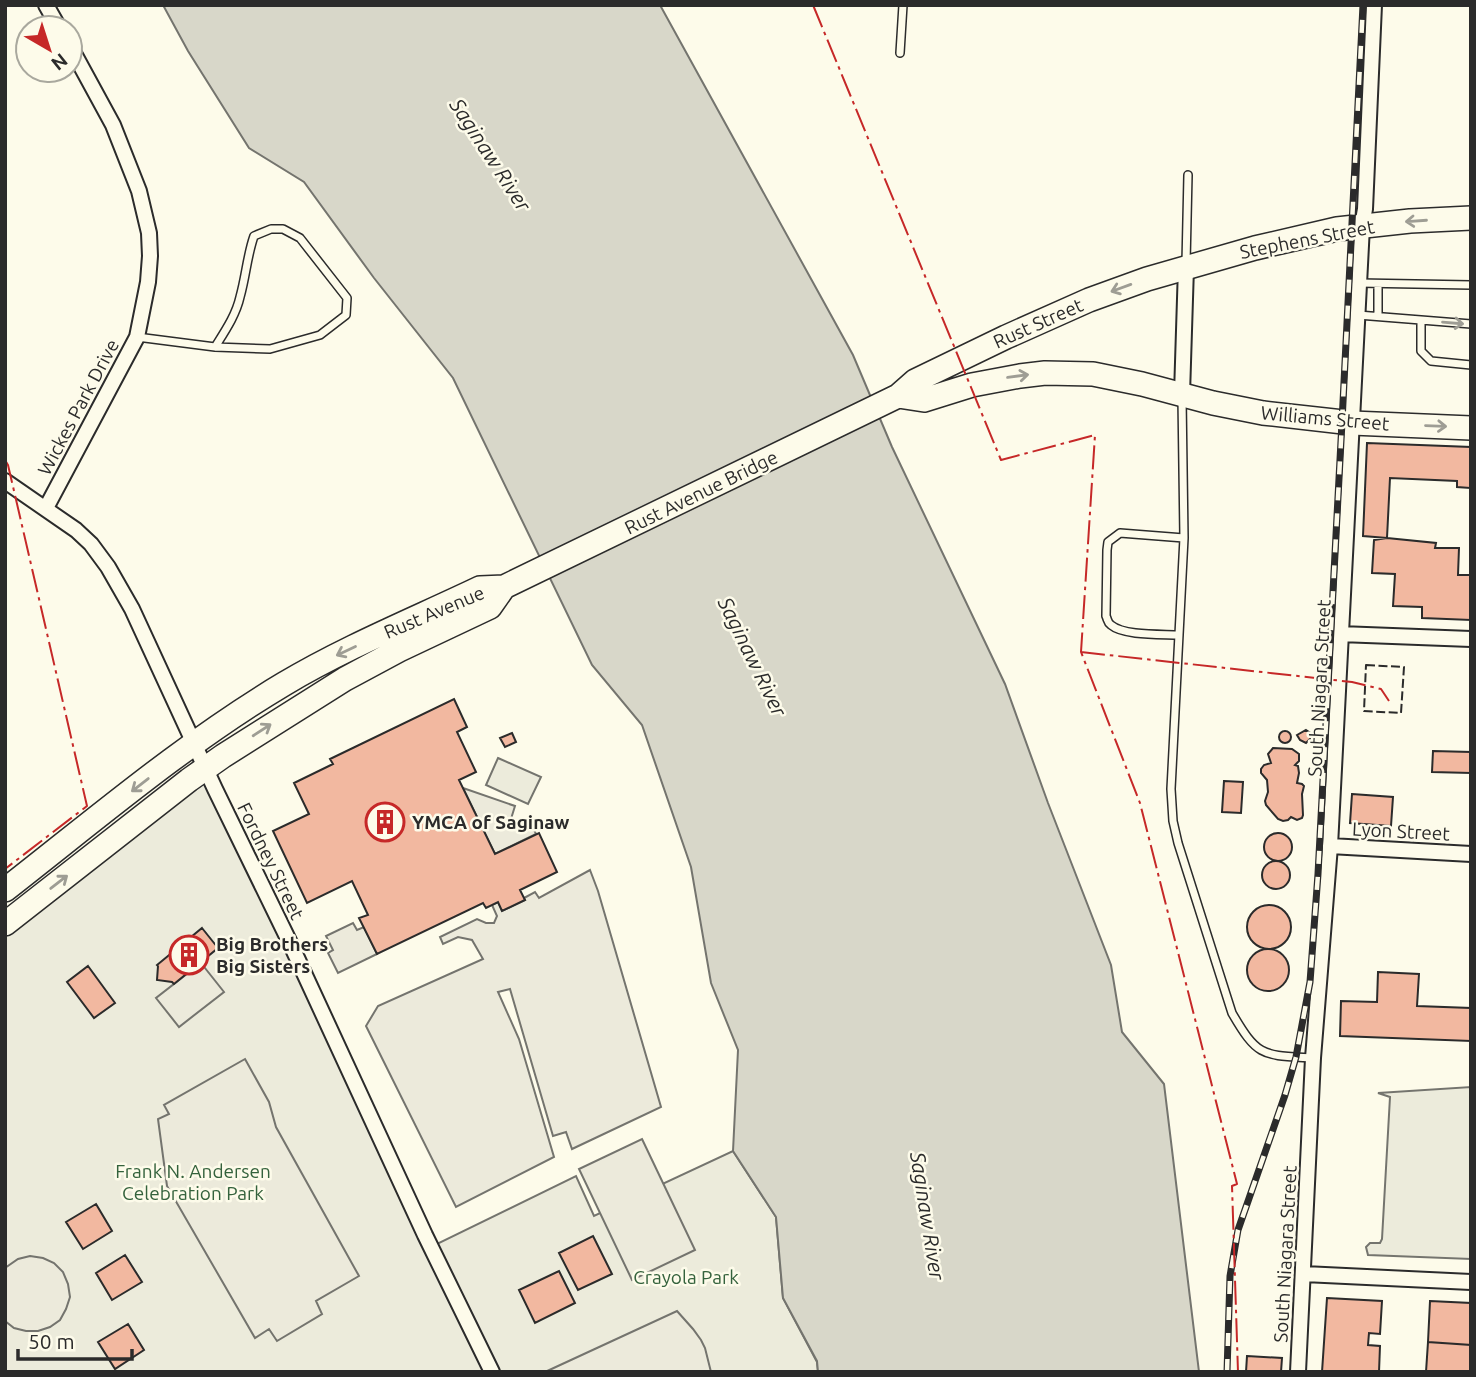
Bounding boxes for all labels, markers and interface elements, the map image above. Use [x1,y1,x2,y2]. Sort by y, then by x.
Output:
north arrow [14,14,84,84]
text: N [47,49,72,75]
water label: Saginaw River [445,93,537,216]
street label: Stephens Street [1238,215,1377,263]
one-way arrow [1406,215,1428,228]
one-way arrow [1111,283,1133,295]
street label: Rust Street [990,293,1087,353]
one-way arrow [1441,317,1463,330]
street label: Wickes Park Drive [33,335,123,479]
one-way arrow [1006,370,1029,383]
street label: Williams Street [1260,401,1391,435]
one-way arrow [1424,420,1447,433]
street label: Rust Avenue Bridge [621,445,781,539]
street label: Rust Avenue [381,581,487,643]
water label: Saginaw River [713,592,792,721]
street label: South Niagara Street [1303,598,1335,777]
one-way arrow [336,645,357,659]
one-way arrow [252,723,272,737]
one-way arrow [131,777,149,792]
street label: Fordney Street [233,799,309,923]
building icon: YMCA of Saginaw [364,801,406,843]
place label: YMCA of Saginaw [412,811,569,833]
street label: Lyon Street [1352,817,1451,845]
one-way arrow [49,875,68,890]
place label: Big Brothers Big Sisters [216,933,328,977]
building icon: Big Brothers Big Sisters [168,934,210,976]
water label: Saginaw River [906,1149,950,1283]
park label: Frank N. Andersen Celebration Park [115,1160,271,1204]
street label: South Niagara Street [1269,1164,1301,1343]
park label: Crayola Park [633,1266,739,1288]
scale bar [18,1318,131,1362]
text: 50 m [28,1329,75,1353]

